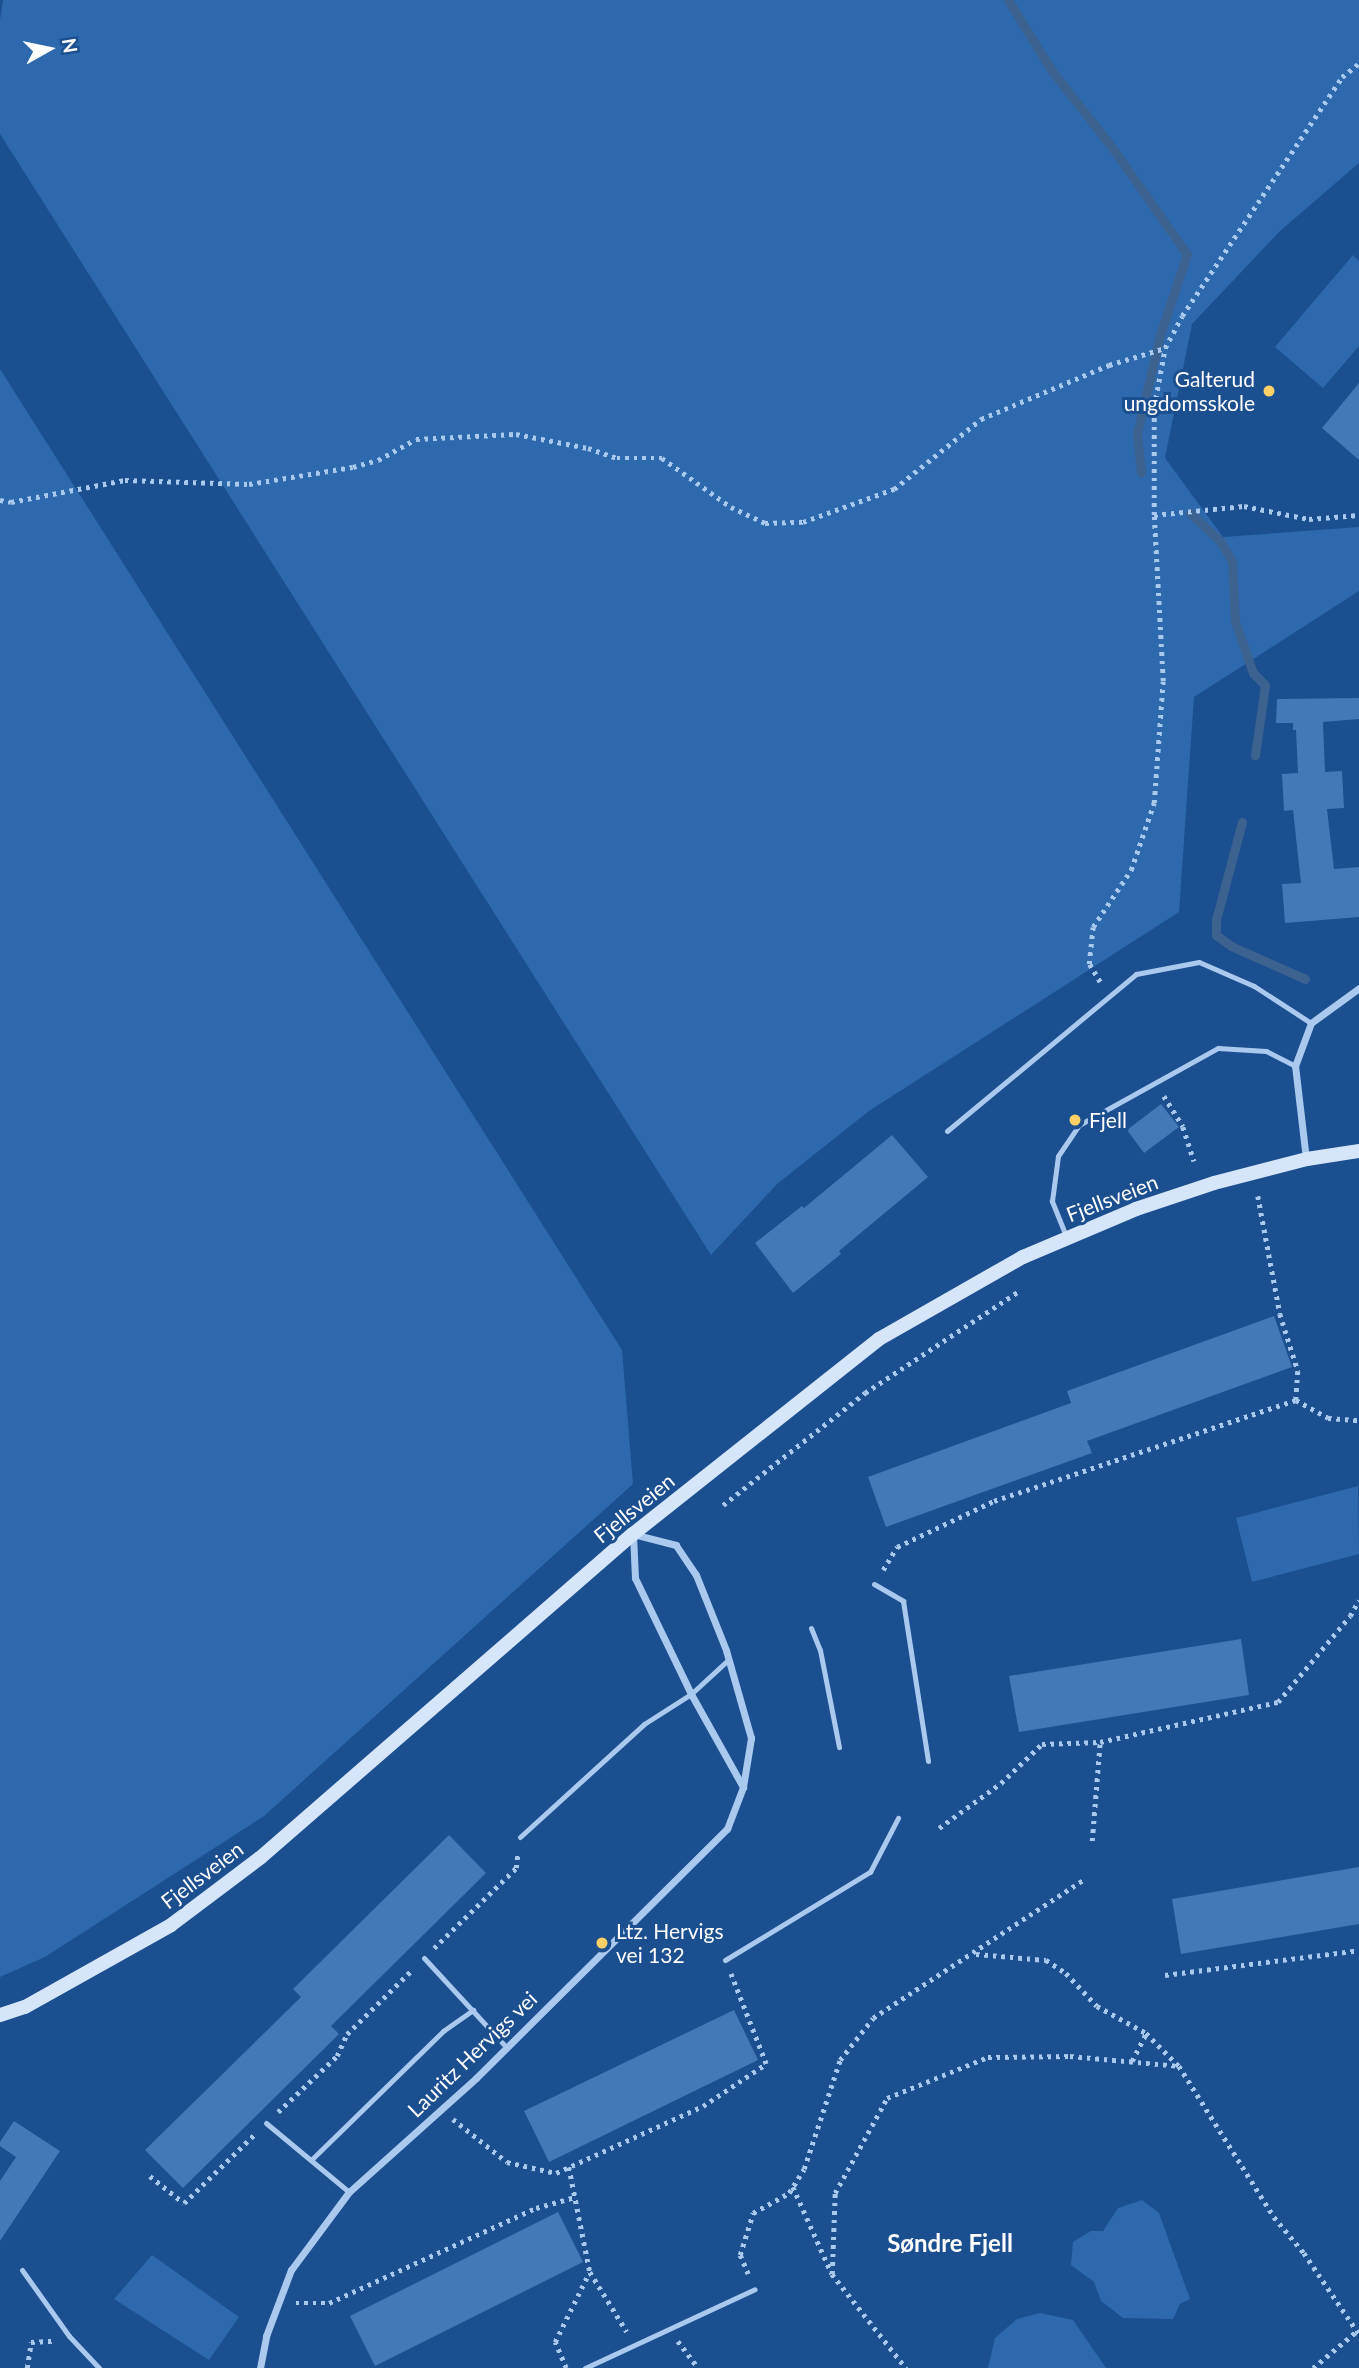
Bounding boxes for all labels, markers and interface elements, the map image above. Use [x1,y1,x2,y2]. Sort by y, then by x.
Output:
north arrow [14,14,84,84]
text: N [58,37,83,55]
place label: Galterud ungdomsskole [1124,366,1255,416]
marker: Galterud ungdomsskole [1261,383,1277,399]
place label: Fjell [1089,1107,1127,1133]
marker: Fjell [1067,1112,1083,1128]
street label: Fjellsveien [1063,1169,1161,1227]
street label: Fjellsveien [589,1468,679,1548]
street label: Fjellsveien [156,1836,248,1914]
place label: Ltz. Hervigs vei 132 [616,1918,724,1968]
marker: Ltz. Hervigs vei 132 [594,1935,610,1951]
street label: Lauritz Hervigs vei [402,1986,542,2122]
district label: Søndre Fjell [887,2229,1013,2257]

